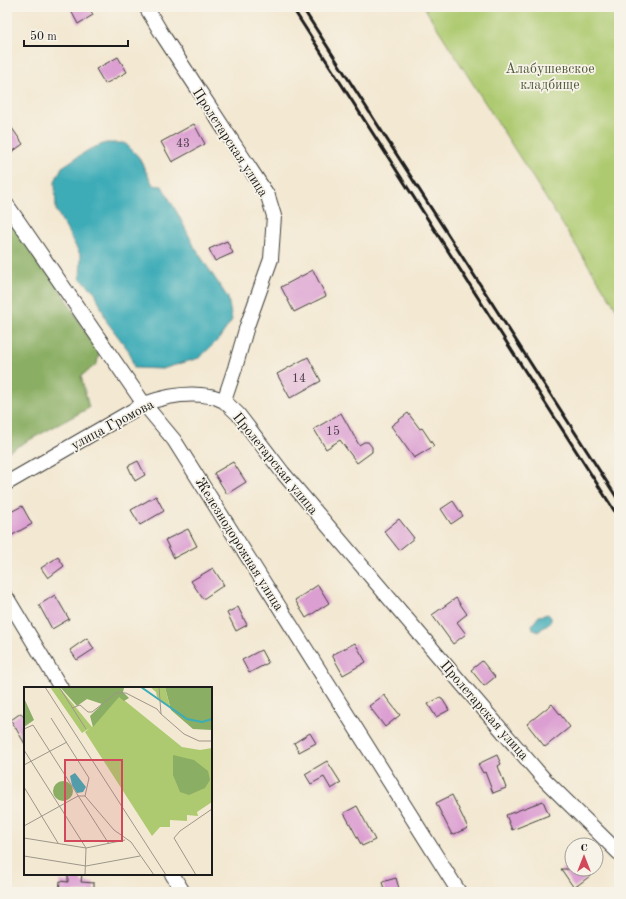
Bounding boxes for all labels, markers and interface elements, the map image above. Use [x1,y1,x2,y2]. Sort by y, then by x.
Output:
scale bar [24,22,128,48]
text: 50 m [30,30,57,43]
park label: Алабушевское кладбище [505,62,595,92]
street label: Пролетарская улица [190,86,271,199]
house number: 43 [176,138,190,150]
house number: 14 [292,373,306,385]
street label: улица Громова [69,397,156,453]
street label: Пролетарская улица [230,410,321,517]
house number: 15 [326,425,340,438]
street label: Железнодорожная улица [192,476,286,614]
street label: Пролетарская улица [437,658,531,763]
inset map [24,687,212,875]
north arrow [564,837,604,877]
text: С [580,843,588,854]

